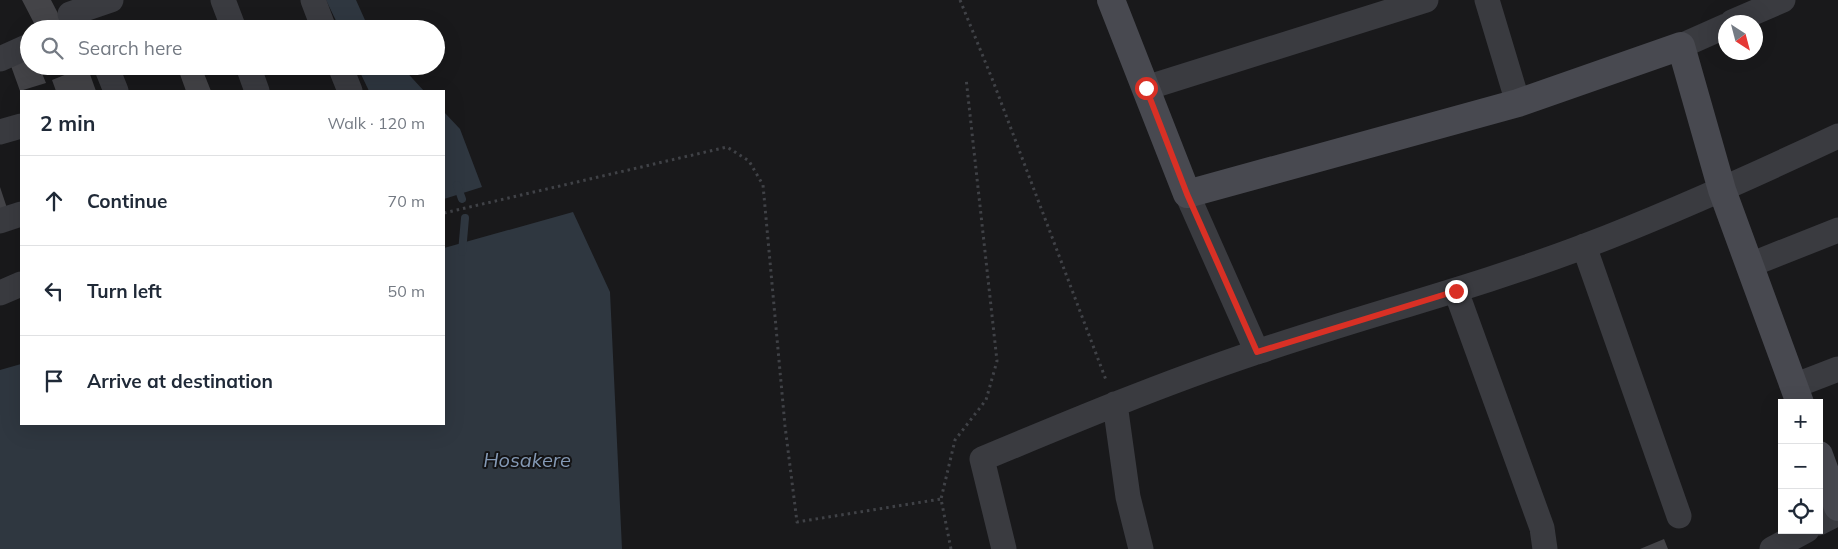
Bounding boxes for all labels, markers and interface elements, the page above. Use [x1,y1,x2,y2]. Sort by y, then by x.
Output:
north arrow [1718,15,1763,60]
search box [20,20,445,75]
icon: search [38,34,66,62]
text: Search here [78,36,182,60]
route start [1135,77,1158,100]
text: 2 min [40,110,95,136]
text: Walk · 120 m [327,113,425,133]
icon: ahead [40,187,68,215]
text: Continue [87,189,167,213]
text: 70 m [388,191,425,211]
icon: left [40,277,68,305]
text: Turn left [87,279,162,303]
route end [1445,280,1468,303]
text: 50 m [388,281,425,301]
icon: arrive [40,367,68,395]
text: Arrive at destination [87,369,273,393]
map controls [1778,399,1823,534]
button: + [1778,399,1823,444]
button: − [1778,444,1823,489]
water label: Hosakere [483,447,571,472]
button: locate [1778,489,1823,534]

